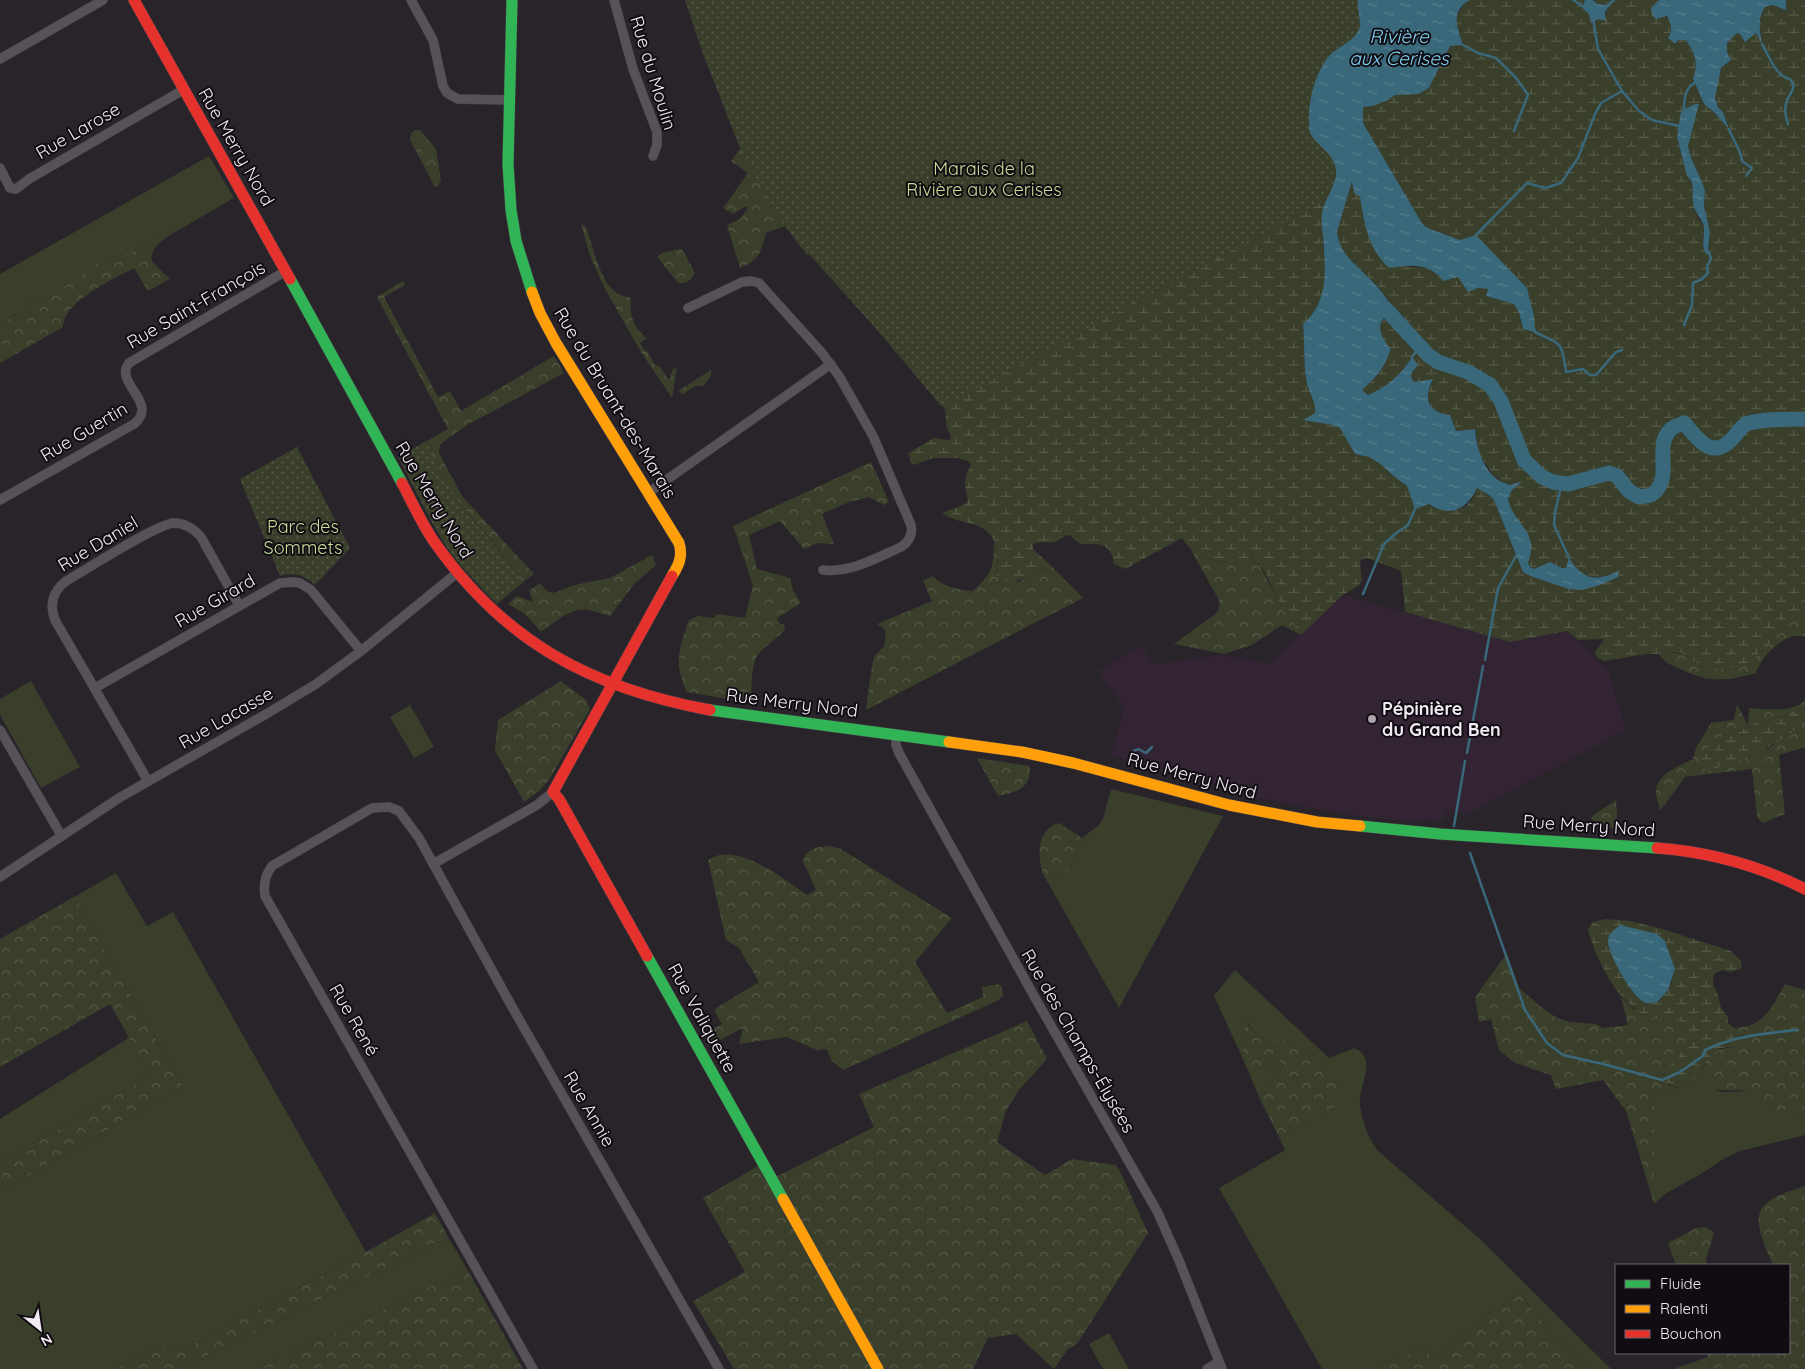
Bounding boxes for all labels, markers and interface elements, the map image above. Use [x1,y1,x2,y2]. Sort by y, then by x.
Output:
street label: Rue du Moulin [625,13,682,133]
water label: Rivière aux Cerises [1349,24,1450,70]
street label: Rue Merry Nord [193,84,280,210]
street label: Rue Larose [31,97,124,164]
park label: Marais de la Rivière aux Cerises [906,157,1062,201]
street label: Rue Saint-François [122,256,269,354]
street label: Rue du Bruant-des-Marais [549,303,682,503]
street label: Rue Guertin [36,397,131,467]
street label: Rue Merry Nord [390,437,478,563]
street label: Rue Daniel [53,511,142,577]
park label: Parc des Sommets [264,515,342,559]
street label: Rue Girard [171,568,259,633]
street label: Rue Lacasse [175,681,277,754]
street label: Rue Merry Nord [725,683,859,722]
place label: Pépinière du Grand Ben [1382,697,1501,741]
marker: Pépinière du Grand Ben [1366,713,1378,725]
street label: Rue Merry Nord [1125,747,1259,804]
street label: Rue Merry Nord [1522,809,1656,842]
street label: Rue des Champs-Élysées [1016,945,1141,1137]
street label: Rue Valiquette [663,959,742,1076]
street label: Rue René [324,979,384,1060]
street label: Rue Annie [559,1067,620,1151]
legend [1615,1264,1790,1354]
text: Fluide [1660,1274,1701,1293]
text: Ralenti [1660,1299,1708,1318]
north arrow [15,1304,65,1354]
text: Bouchon [1660,1324,1721,1343]
text: N [38,1330,55,1351]

